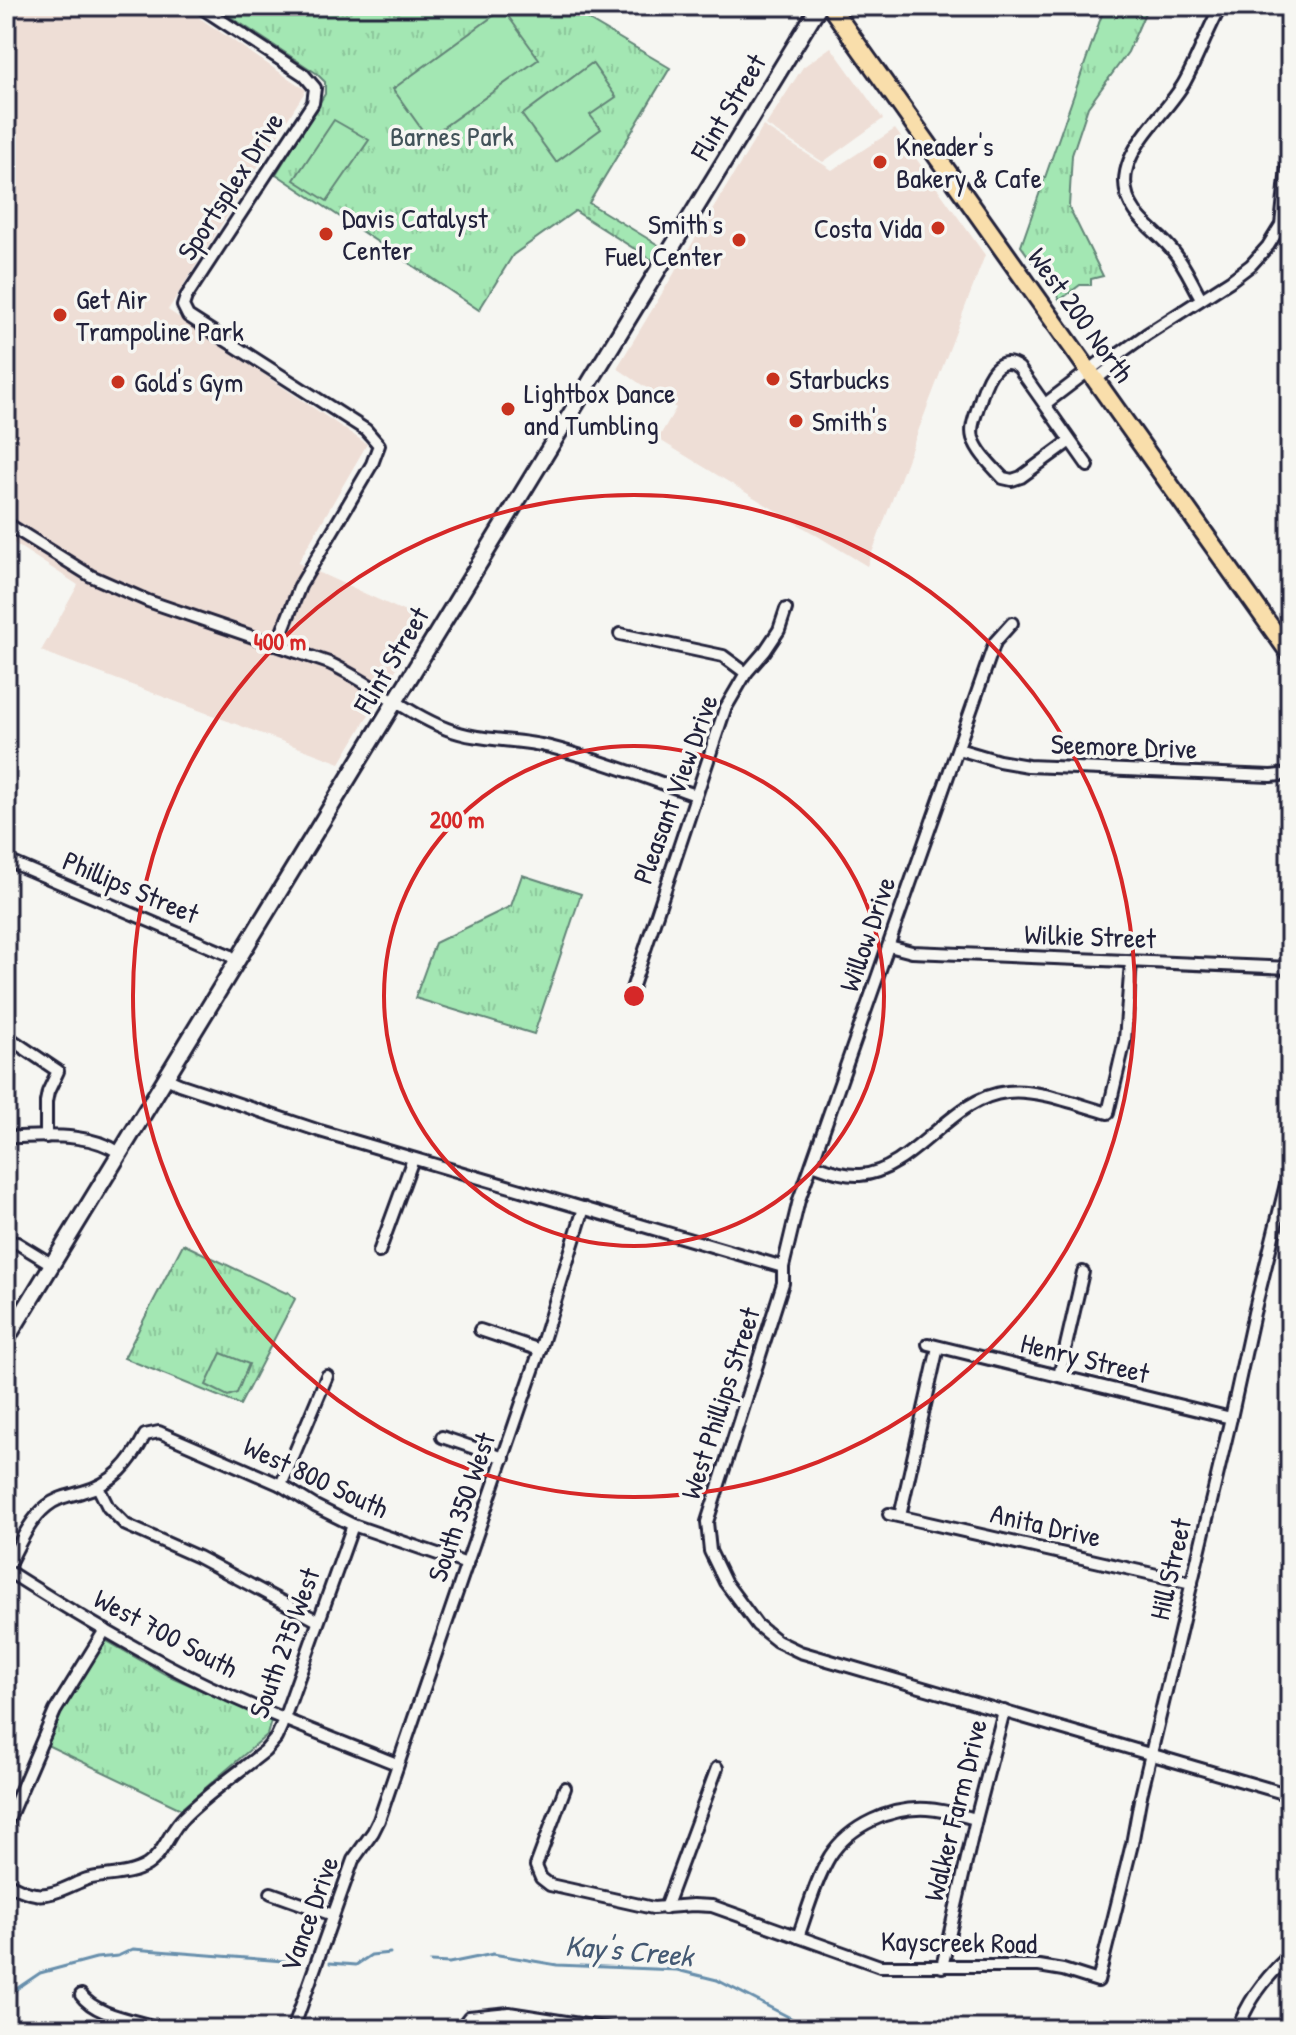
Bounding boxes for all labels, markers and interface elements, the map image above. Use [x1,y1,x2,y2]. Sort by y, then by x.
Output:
street label: Flint Street [681,46,775,168]
street label: Sportsplex Drive [168,105,292,267]
park label: Barnes Park [390,117,514,155]
place label: Kneader's Bakery & Cafe [896,127,1042,197]
marker: Kneader's Bakery & Cafe [871,153,889,171]
place label: Davis Catalyst Center [342,199,488,269]
place label: Smith's Fuel Center [605,205,723,275]
place label: Costa Vida [814,209,922,247]
marker: Costa Vida [929,219,947,237]
marker: Davis Catalyst Center [317,225,335,243]
marker: Smith's Fuel Center [730,231,748,249]
street label: West 200 North [1019,240,1143,390]
place label: Get Air Trampoline Park [76,280,244,350]
marker: Get Air Trampoline Park [51,306,69,324]
place label: Starbucks [789,360,889,398]
place label: Gold's Gym [134,363,243,401]
marker: Starbucks [764,370,782,388]
marker: Gold's Gym [109,373,127,391]
place label: Lightbox Dance and Tumbling [524,374,675,444]
marker: Lightbox Dance and Tumbling [499,400,517,418]
place label: Smith's [812,402,887,440]
marker: Smith's [787,412,805,430]
street label: Flint Street [344,599,438,721]
text: 400 m [254,625,306,657]
street label: Pleasant View Drive [623,689,727,889]
street label: Seemore Drive [1050,724,1198,768]
text: 200 m [430,803,484,835]
street label: Phillips Street [57,841,205,933]
street label: Willow Drive [830,872,904,996]
street label: Wilkie Street [1024,915,1157,957]
centre of rings [620,982,648,1010]
street label: West Phillips Street [671,1302,769,1504]
street label: Henry Street [1017,1324,1154,1392]
street label: West 800 South [237,1427,395,1527]
street label: South 350 West [418,1427,504,1587]
street label: Anita Drive [987,1494,1105,1556]
street label: Hill Street [1140,1514,1200,1623]
street label: South 275 West [239,1562,329,1723]
street label: West 700 South [88,1579,245,1687]
street label: Walker Farm Drive [914,1715,996,1905]
street label: Vance Drive [271,1851,347,1977]
street label: Kayscreek Road [881,1922,1037,1962]
water label: Kay's Creek [563,1925,697,1977]

